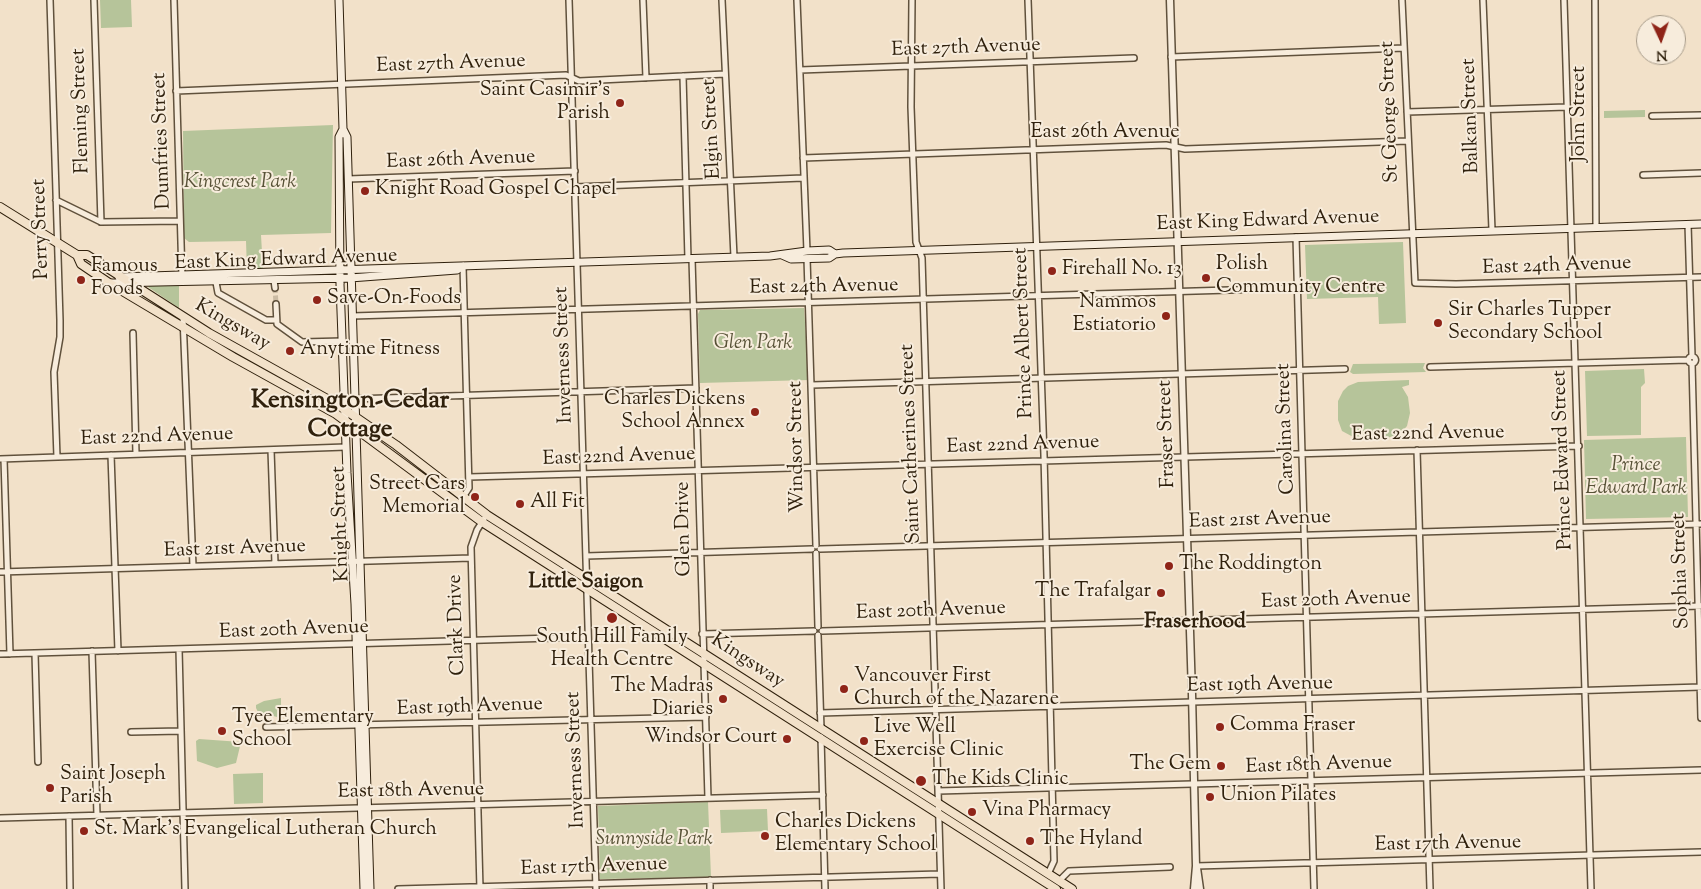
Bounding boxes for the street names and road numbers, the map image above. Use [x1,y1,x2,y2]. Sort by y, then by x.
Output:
street label: East 27th Avenue [891,34,1041,64]
street label: St George Street [1377,41,1405,183]
street label: Fleming Street [68,48,96,174]
street label: East 27th Avenue [376,50,526,80]
street label: Balkan Street [1458,58,1486,174]
street label: John Street [1569,66,1593,162]
street label: Dumfries Street [149,72,177,210]
street label: Elgin Street [698,78,728,180]
street label: East 26th Avenue [1030,122,1180,146]
street label: East 26th Avenue [386,146,536,176]
street label: Perry Street [28,178,56,280]
street label: East King Edward Avenue [1156,206,1380,238]
street label: East King Edward Avenue [174,245,398,277]
street label: Prince Albert Street [1010,247,1040,419]
street label: East 24th Avenue [1482,252,1632,282]
street label: East 24th Avenue [749,275,899,301]
street label: Inverness Street [551,286,579,424]
street label: Kingsway [190,295,274,357]
street label: Saint Catherines Street [897,344,927,544]
street label: Carolina Street [1273,363,1301,495]
street label: Prince Edward Street [1549,370,1579,550]
street label: Fraser Street [1154,380,1182,488]
street label: Windsor Street [785,381,811,513]
street label: East 22nd Avenue [1351,422,1505,448]
street label: East 22nd Avenue [80,423,234,453]
street label: East 22nd Avenue [946,431,1100,461]
street label: East 22nd Avenue [542,443,696,473]
street label: Knight Street [328,466,356,582]
street label: Glen Drive [672,481,698,577]
street label: East 21st Avenue [1189,507,1331,535]
street label: Sophia Street [1668,513,1696,629]
street label: East 21st Avenue [164,536,306,564]
street label: Clark Drive [444,574,472,676]
street label: East 20th Avenue [1261,586,1411,616]
street label: East 20th Avenue [856,597,1006,627]
street label: East 20th Avenue [219,616,369,646]
street label: Kingsway [706,629,788,695]
street label: East 19th Avenue [1187,673,1333,699]
street label: Inverness Street [563,691,591,829]
street label: East 19th Avenue [397,693,543,723]
street label: East 18th Avenue [1245,751,1393,781]
street label: East 18th Avenue [337,779,485,805]
street label: East 17th Avenue [1374,832,1522,858]
street label: East 17th Avenue [520,853,668,883]

